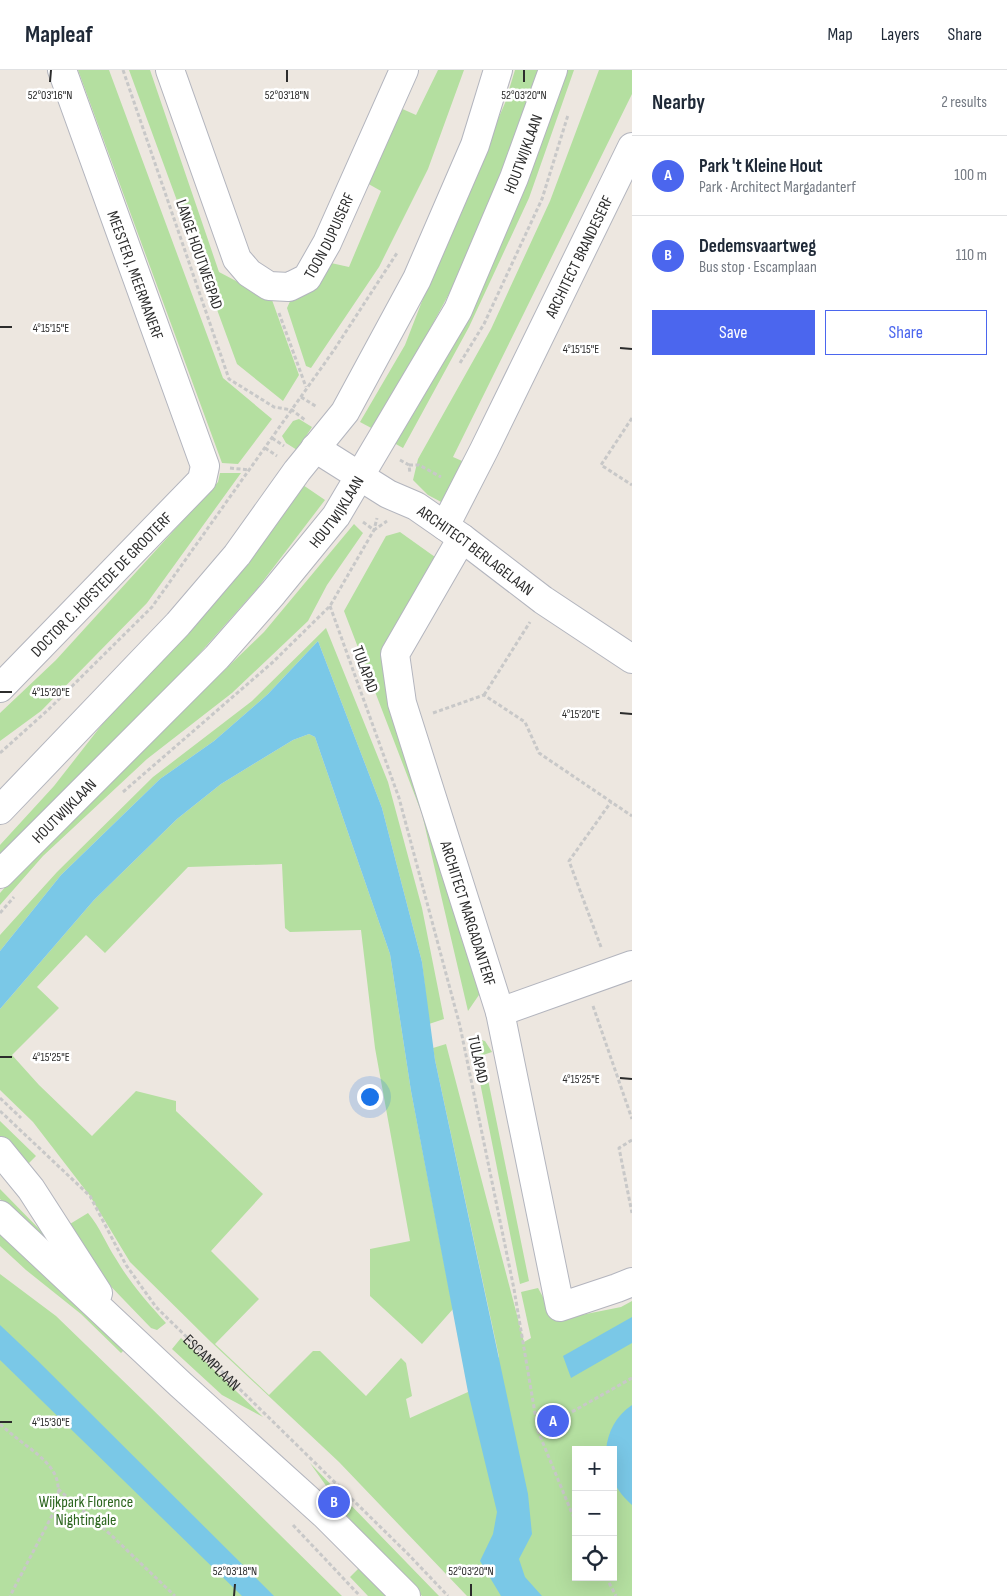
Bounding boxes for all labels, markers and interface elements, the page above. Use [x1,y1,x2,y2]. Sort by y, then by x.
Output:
text: Mapleaf [25,20,93,49]
text: Map [828,24,853,45]
text: Layers [881,24,920,45]
text: Share [948,24,982,45]
text: 52°03'16"N [28,88,72,103]
text: 52°03'18"N [265,88,309,103]
text: 52°03'20"N [501,88,547,103]
text: Nearby [652,90,705,115]
text: 2 results [941,93,987,112]
street label: HOUTWIJKLAAN [501,112,547,197]
text: Park 't Kleine Hout [699,155,822,178]
text: A [664,166,672,185]
text: 100 m [954,166,987,185]
text: Park · Architect Margadanterf [699,178,856,197]
street label: TOON DUPUISERF [301,190,359,282]
street label: ARCHITECT BRANDESERF [542,193,618,322]
street label: LANGE HOUTWEGPAD [171,197,226,312]
street label: MEESTER J. MEERMANERF [102,208,167,343]
text: Dedemsvaartweg [699,235,816,258]
text: B [664,246,672,265]
text: 110 m [956,246,987,265]
text: Bus stop · Escamplaan [699,258,817,277]
button: Save [652,310,815,355]
button: Share [825,310,987,355]
text: 4°15'15"E [33,321,69,336]
text: 4°15'15"E [563,342,599,357]
street label: HOUTWIJKLAAN [306,473,368,552]
street label: ARCHITECT BERLAGELAAN [413,501,537,600]
street label: DOCTOR C. HOFSTEDE DE GROOTERF [28,509,177,661]
street label: TULAPAD [347,643,382,696]
text: 4°15'20"E [32,685,70,700]
text: 4°15'20"E [562,707,600,722]
street label: HOUTWIJKLAAN [29,775,101,847]
street label: ARCHITECT MARGADANTERF [435,838,499,988]
street label: TULAPAD [463,1034,492,1085]
text: 4°15'25"E [32,1050,70,1065]
text: 4°15'25"E [562,1072,600,1087]
your location [357,1084,383,1110]
street label: ESCAMPLAAN [179,1331,244,1395]
pin: A [537,1402,569,1440]
text: 4°15'30"E [32,1415,70,1430]
map controls [572,1446,617,1581]
button: + [572,1446,617,1491]
pin: B [318,1483,350,1521]
button: − [572,1491,617,1536]
park label: Wijkpark Florence Nightingale [39,1493,133,1530]
button: locate [572,1536,617,1581]
text: 52°03'18"N [213,1564,257,1579]
text: 52°03'20"N [448,1564,494,1579]

